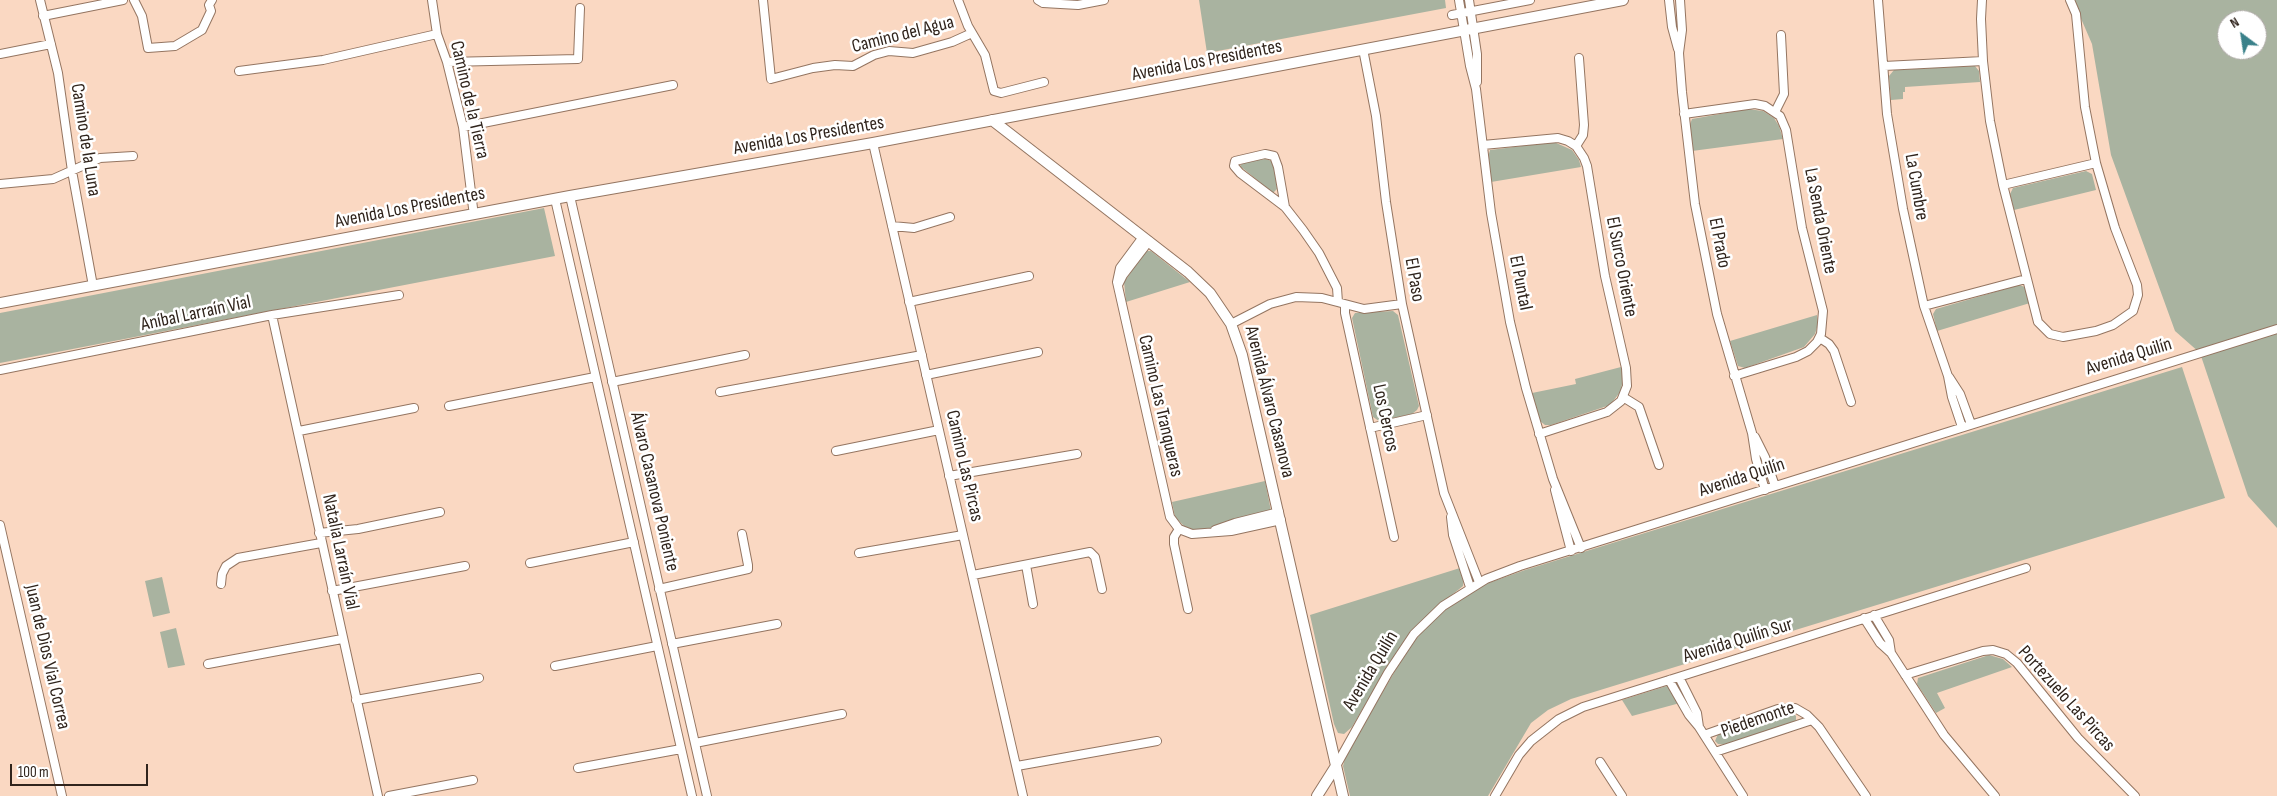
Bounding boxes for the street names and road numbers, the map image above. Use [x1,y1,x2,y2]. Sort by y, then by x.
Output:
street label: Camino del Agua [850,11,956,59]
street label: Avenida Los Presidentes [1130,35,1284,87]
street label: Camino de la Tierra [444,39,494,161]
street label: Camino de la Luna [65,82,105,198]
street label: Avenida Los Presidentes [732,112,886,160]
street label: La Cumbre [1899,152,1933,222]
street label: La Senda Oriente [1799,166,1841,276]
street label: Avenida Los Presidentes [333,182,487,234]
street label: El Surco Oriente [1600,215,1642,319]
street label: El Prado [1703,216,1735,270]
street label: El Puntal [1504,254,1536,312]
street label: El Paso [1399,256,1429,304]
street label: Aníbal Larraín Vial [139,291,253,337]
street label: Avenida Álvaro Casanova [1239,324,1299,480]
street label: Camino Las Tranqueras [1133,333,1187,479]
street label: Avenida Quilín [2083,333,2175,381]
street label: Los Cercos [1367,382,1403,454]
street label: Camino Las Pircas [940,408,988,524]
street label: Álvaro Casanova Poniente [625,410,683,574]
street label: Avenida Quilín [1696,453,1788,503]
street label: Natalia Larraín Vial [317,492,363,612]
street label: Juan de Dios Vial Correa [19,582,75,732]
street label: Avenida Quilín Sur [1681,614,1795,668]
street label: Avenida Quilín [1338,627,1404,715]
street label: Portezuelo Las Pircas [2013,642,2119,756]
street label: Piedemonte [1718,697,1798,743]

